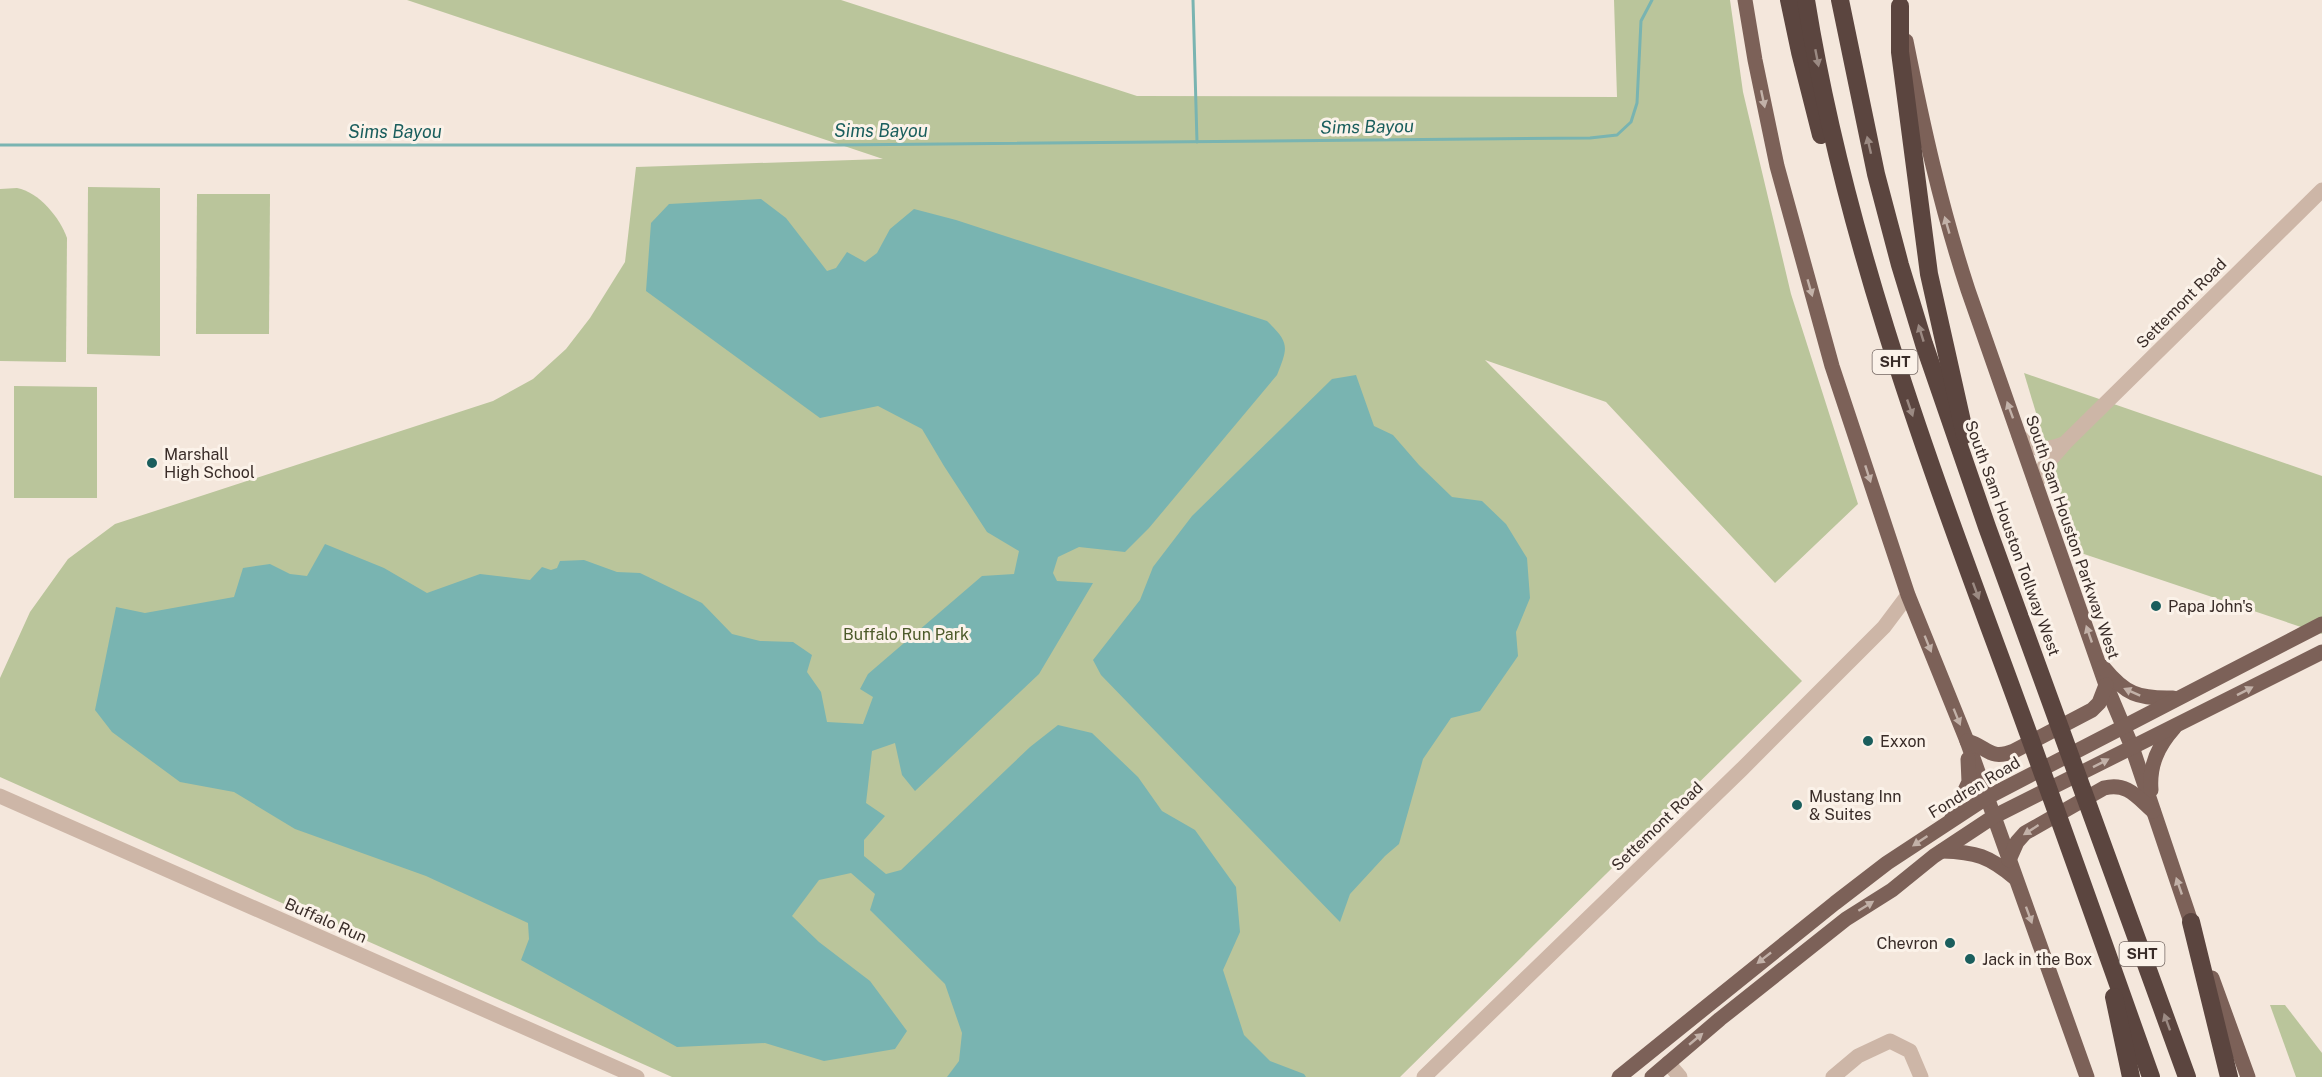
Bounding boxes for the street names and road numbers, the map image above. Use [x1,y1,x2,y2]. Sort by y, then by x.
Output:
street label: Settemont Road [2132,254,2230,352]
road number: SHT [1872,350,1918,374]
street label: South Sam Houston Parkway West [2022,413,2123,662]
street label: South Sam Houston Tollway West [1961,418,2064,659]
street label: Fondren Road [1925,753,2023,822]
street label: Settemont Road [1608,778,1707,875]
street label: Buffalo Run [282,894,370,947]
road number: SHT [2120,942,2164,966]

